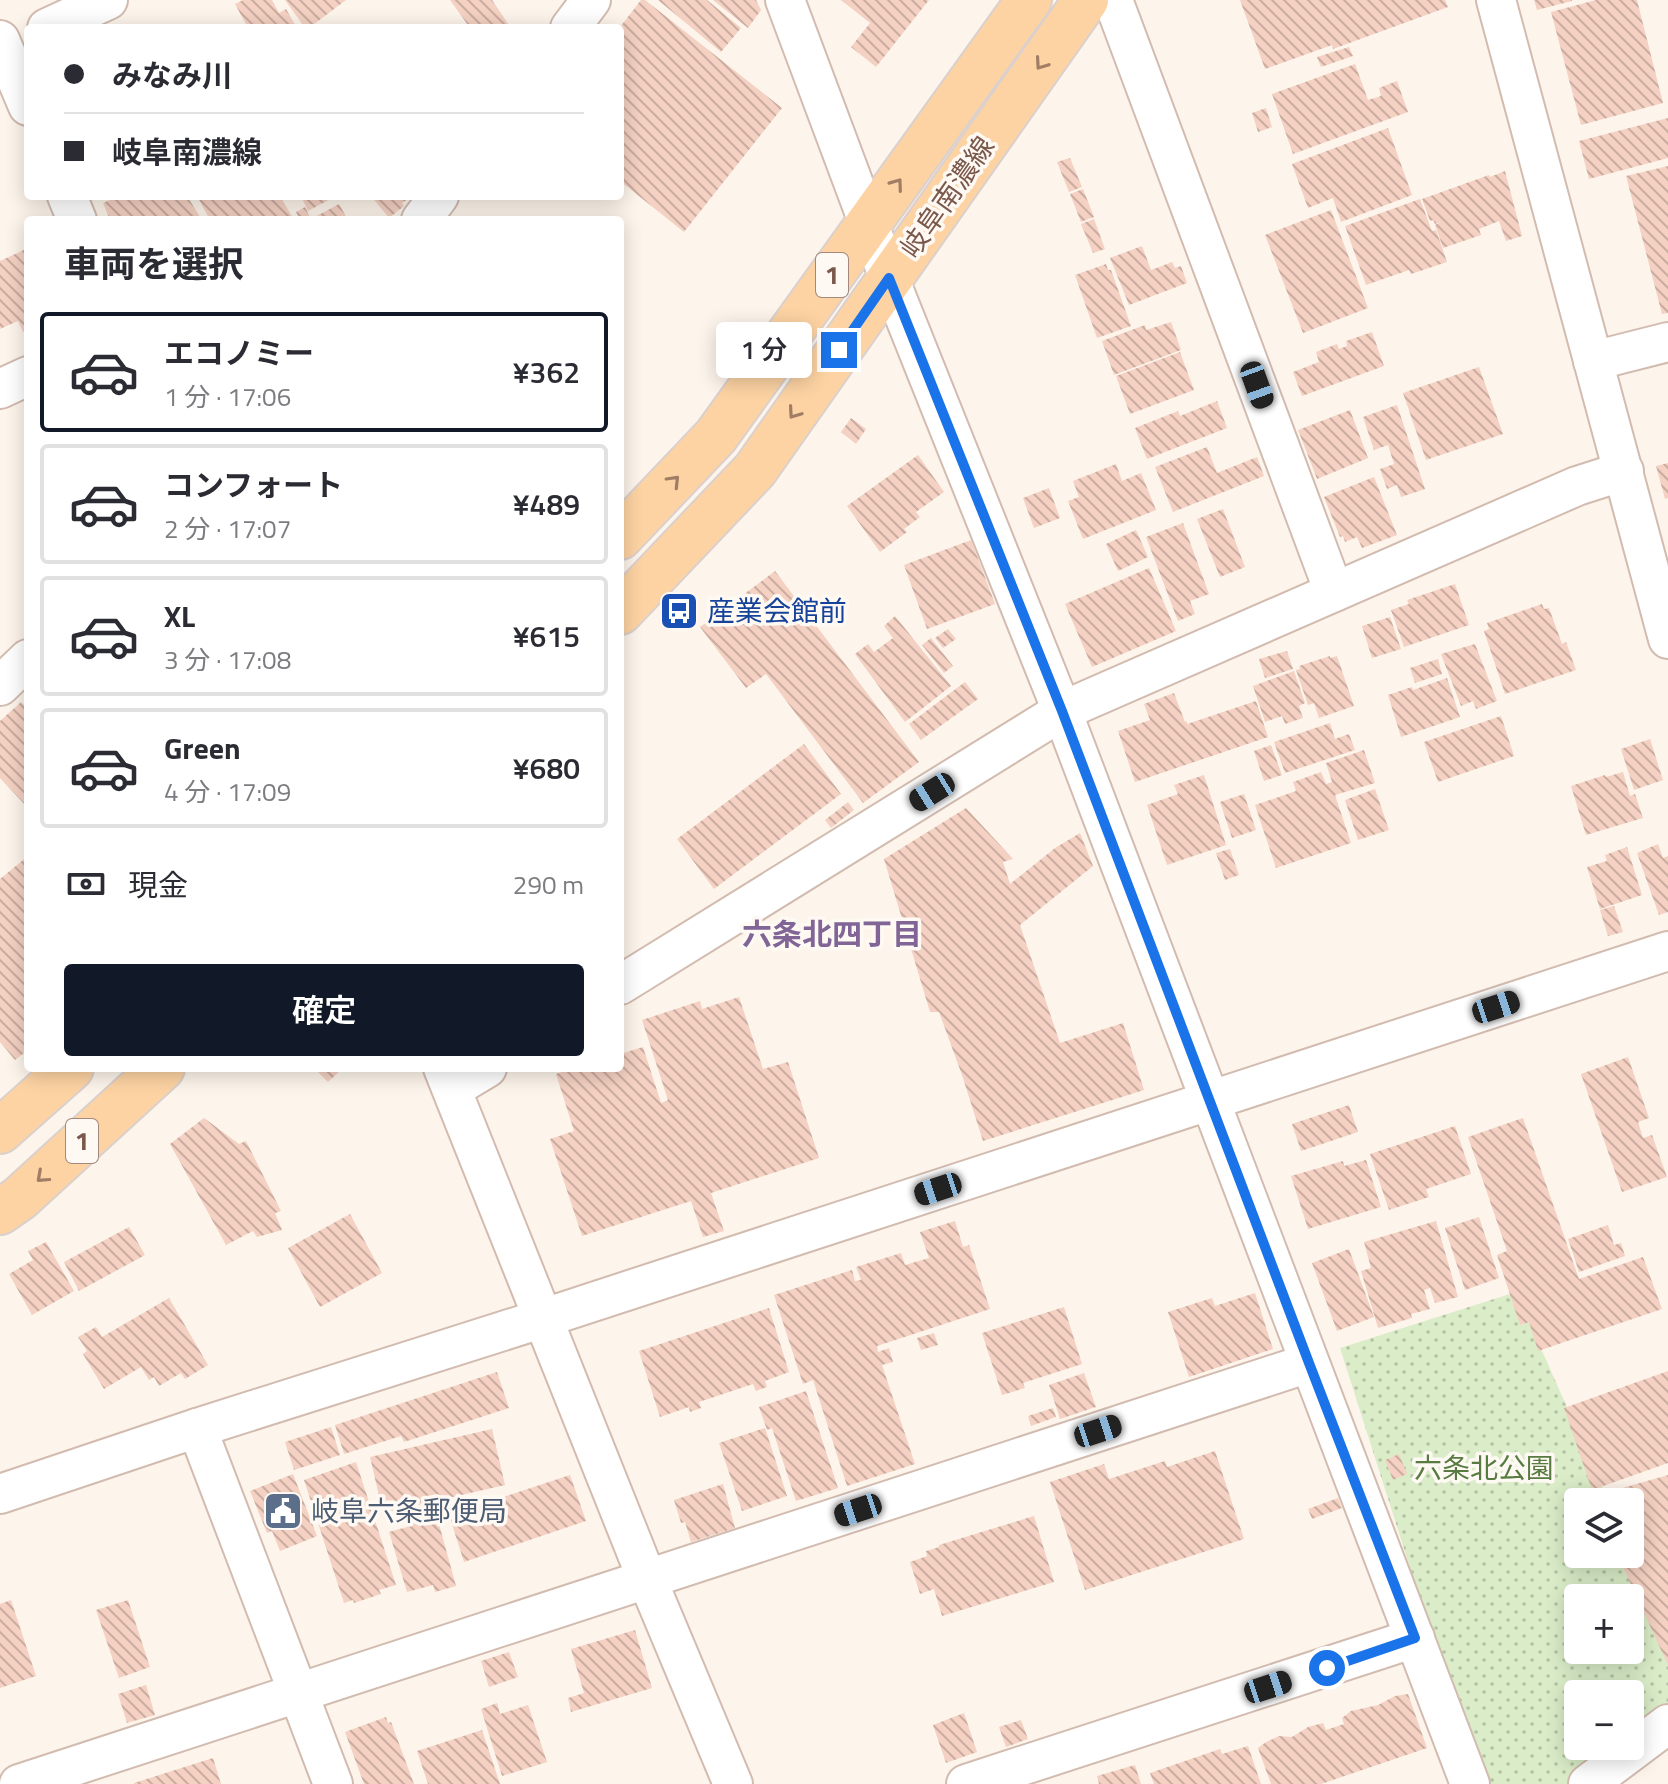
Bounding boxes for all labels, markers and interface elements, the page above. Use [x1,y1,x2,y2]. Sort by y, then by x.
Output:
text: みなみ川 [112,52,232,98]
one-way arrow [1036,55,1051,69]
street label: 岐阜南濃線 [889,127,1004,266]
text: 岐阜南濃線 [112,129,262,175]
one-way arrow [887,178,902,192]
text: 車両を選択 [64,236,244,291]
road number: 1 [816,253,848,297]
callout: 1 分 [715,322,811,378]
text: エコノミー [164,330,314,376]
text: 1 分 [741,330,787,369]
route end [821,332,857,368]
icon: car [68,336,140,408]
text: ¥362 [513,349,580,395]
car [1238,358,1276,412]
text: 1 分 · 17:06 [164,377,291,416]
one-way arrow [789,405,804,419]
text: コンフォート [164,462,343,508]
icon: car [68,468,140,540]
one-way arrow [664,476,679,490]
text: ¥489 [513,481,580,527]
text: 2 分 · 17:07 [164,509,291,548]
place label: 産業会館前 [707,589,847,632]
bus stop icon: 産業会館前 [658,590,700,632]
text: XL [164,593,195,639]
icon: car [68,600,140,672]
text: ¥615 [513,613,580,659]
text: 3 分 · 17:08 [164,640,291,679]
text: Green [164,725,241,771]
icon: car [68,732,140,804]
text: ¥680 [513,745,580,791]
car [905,769,959,815]
text: 4 分 · 17:09 [164,772,291,811]
icon: cash [64,862,108,906]
text: 現金 [128,862,188,908]
text: 290 m [513,865,584,904]
district label: 六条北四丁目 [742,911,922,957]
button: 確定 [64,964,584,1056]
car [1469,988,1523,1026]
road number: 1 [66,1119,98,1163]
one-way arrow [37,1168,52,1182]
car [911,1170,965,1208]
car [1071,1412,1125,1450]
park label: 六条北公園 [1414,1446,1554,1489]
map controls [1564,1488,1644,1760]
button: layers [1564,1488,1644,1568]
place label: 岐阜六条郵便局 [311,1489,507,1532]
public building icon: 岐阜六条郵便局 [262,1490,304,1532]
car [831,1491,885,1529]
button: + [1564,1584,1644,1664]
route start [1309,1650,1345,1686]
car [1241,1668,1295,1706]
button: − [1564,1680,1644,1760]

